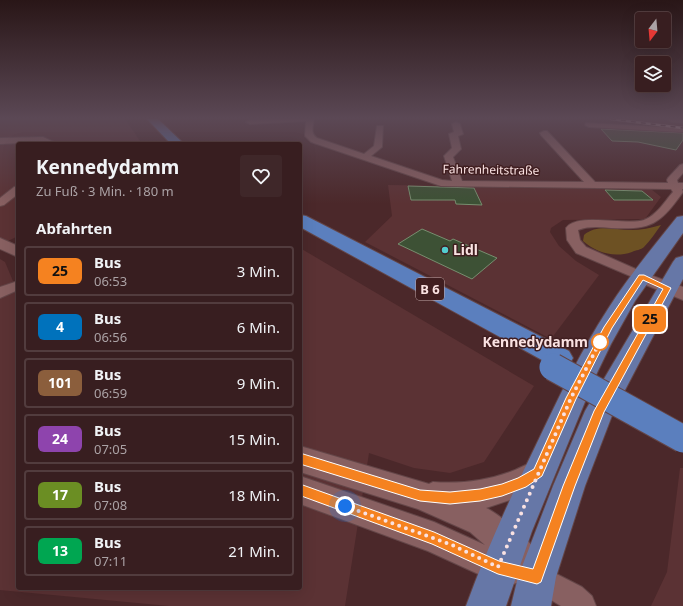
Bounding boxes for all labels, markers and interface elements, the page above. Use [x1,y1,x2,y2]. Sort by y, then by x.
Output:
north arrow [635,12,671,48]
map controls [635,12,671,92]
button: layers [635,56,671,92]
text: Kennedydamm [36,154,179,180]
button: heart [240,155,282,197]
street label: Fahrenheitstraße [442,160,540,179]
text: Zu Fuß · 3 Min. · 180 m [36,182,174,200]
text: Abfahrten [36,218,112,238]
place label: Lidl [453,240,478,259]
marker: Lidl [440,245,450,255]
text: Bus [94,252,121,272]
text: 25 [52,261,68,280]
text: 3 Min. [237,261,280,281]
text: 06:53 [94,272,127,290]
road number: B 6 [416,278,444,300]
line badge: 25 [632,306,668,332]
text: Bus [94,308,121,328]
text: 25 [642,309,658,328]
text: 4 [56,317,64,336]
text: 6 Min. [237,317,280,337]
text: 06:56 [94,328,127,346]
place label: Kennedydamm [482,332,588,351]
marker: Kennedydamm [591,333,609,351]
text: Bus [94,364,121,384]
text: 101 [48,373,72,392]
text: 9 Min. [237,373,280,393]
text: 06:59 [94,384,127,402]
text: Bus [94,420,121,440]
text: 24 [52,429,68,448]
text: 15 Min. [228,429,280,449]
text: 07:05 [94,440,127,458]
text: Bus [94,476,121,496]
text: 17 [52,485,68,504]
text: 18 Min. [228,485,280,505]
text: 07:08 [94,496,127,514]
your location [335,496,355,516]
text: Bus [94,532,121,552]
text: 13 [52,541,68,560]
text: 21 Min. [228,541,280,561]
text: 07:11 [94,552,127,570]

